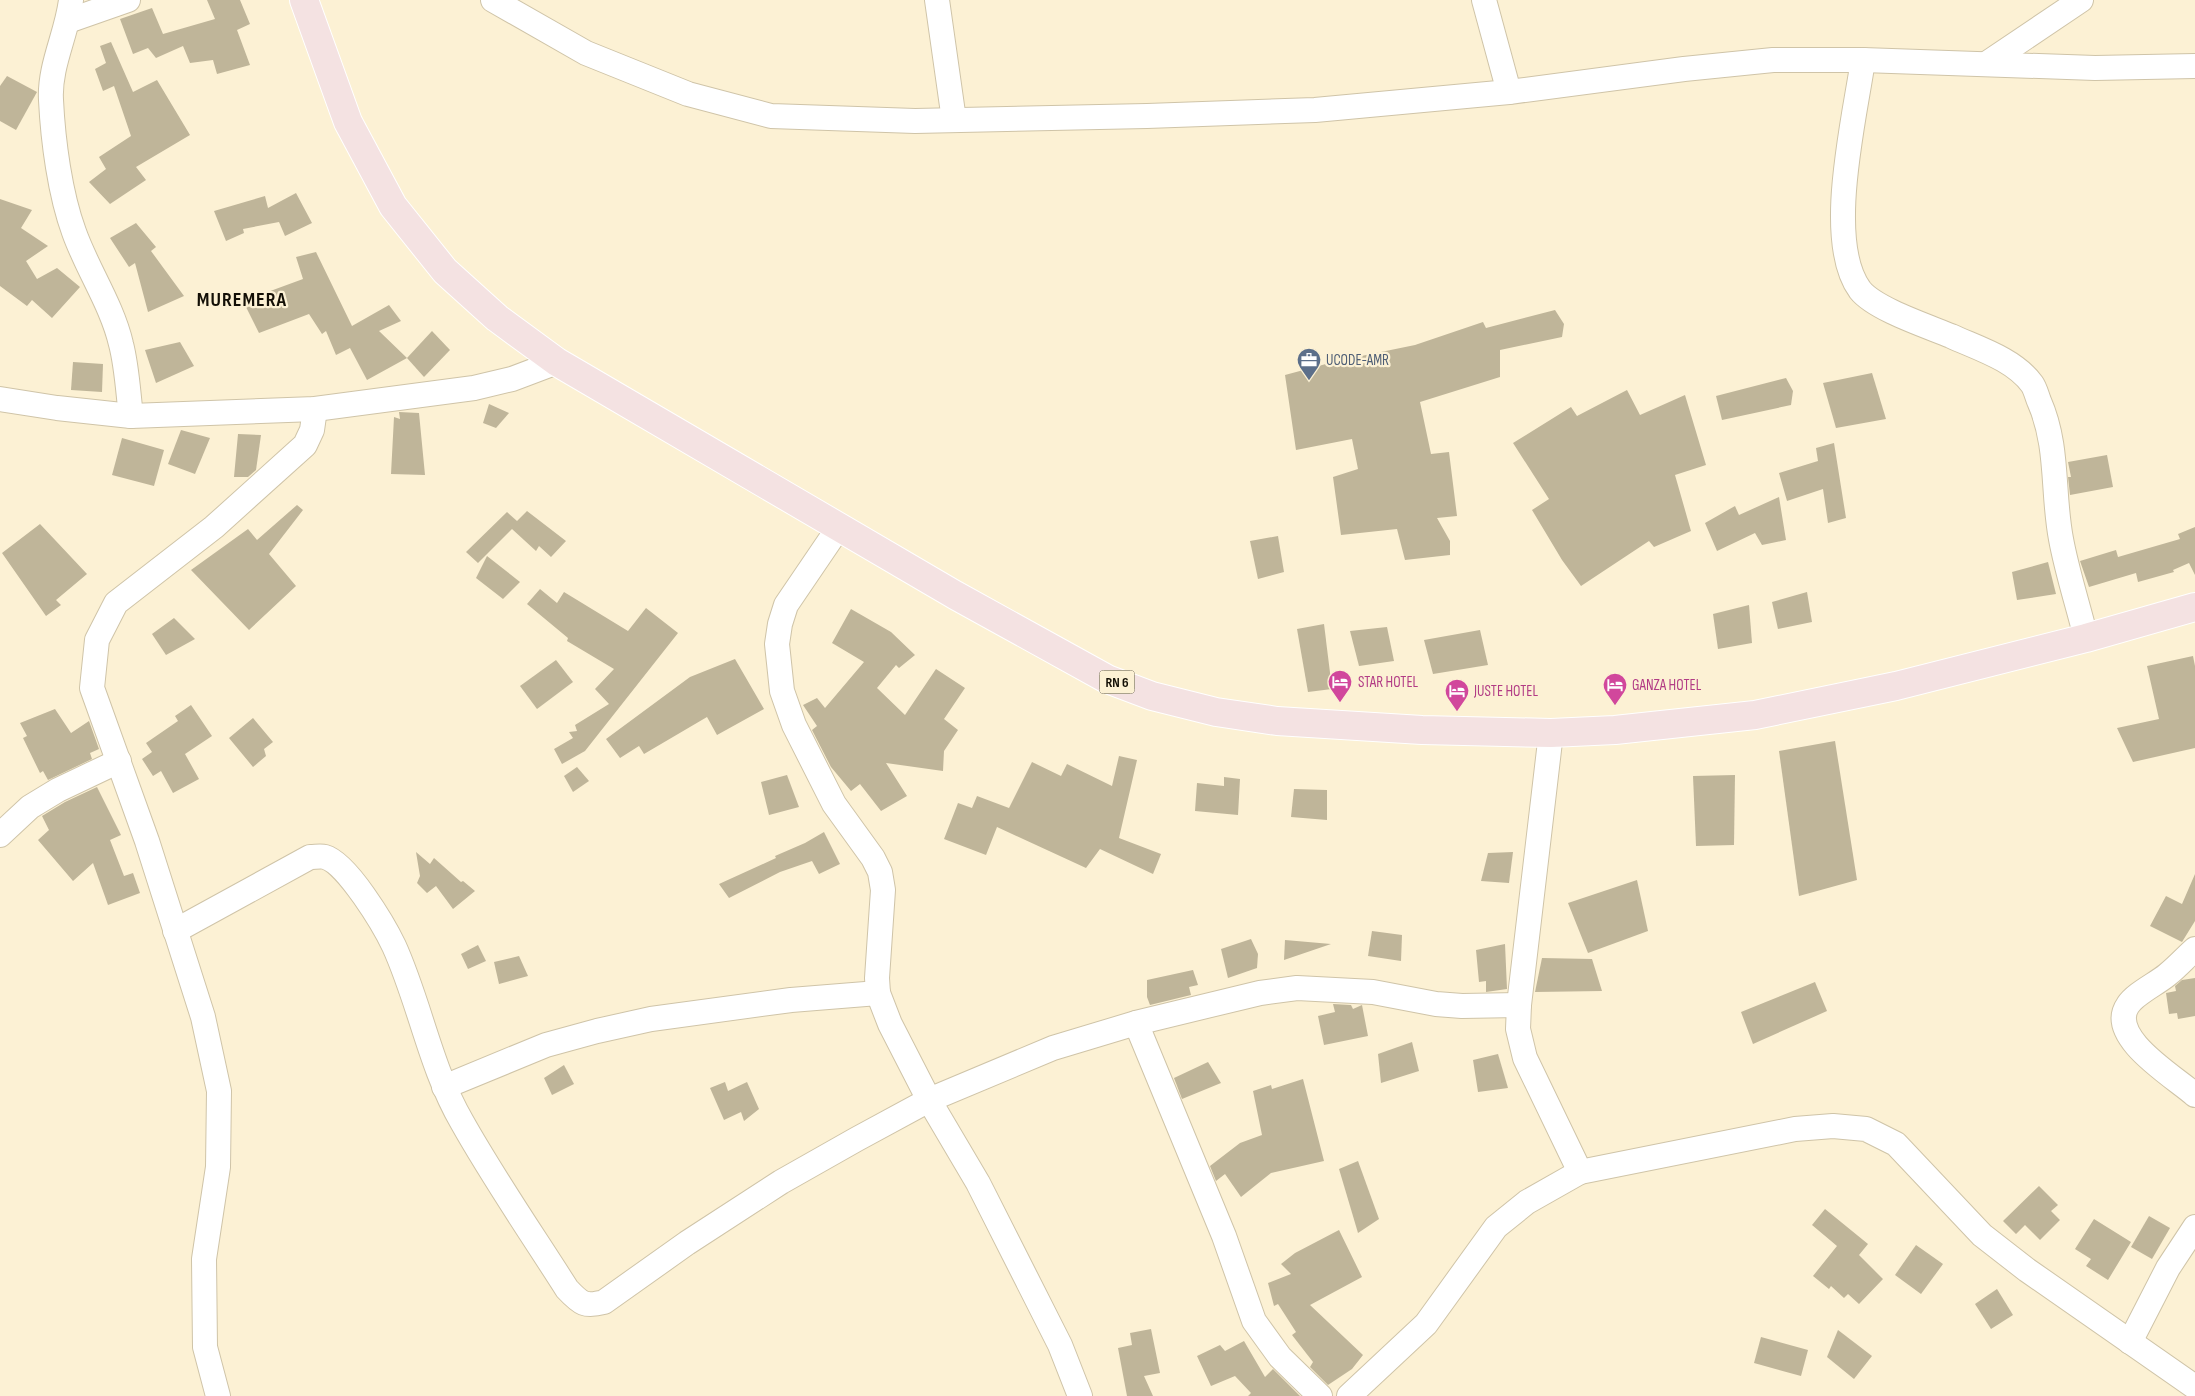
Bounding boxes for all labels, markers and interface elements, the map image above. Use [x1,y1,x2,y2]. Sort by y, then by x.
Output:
district label: MUREMERA [197,288,287,312]
office icon: UCODE-AMR [1296,347,1322,381]
place label: UCODE-AMR [1326,351,1389,370]
hotel icon: STAR HOTEL [1327,669,1353,703]
road number: RN 6 [1100,670,1134,694]
hotel icon: GANZA HOTEL [1602,672,1628,706]
place label: STAR HOTEL [1358,673,1419,692]
place label: GANZA HOTEL [1632,676,1702,695]
hotel icon: JUSTE HOTEL [1444,678,1470,712]
place label: JUSTE HOTEL [1473,682,1539,701]

